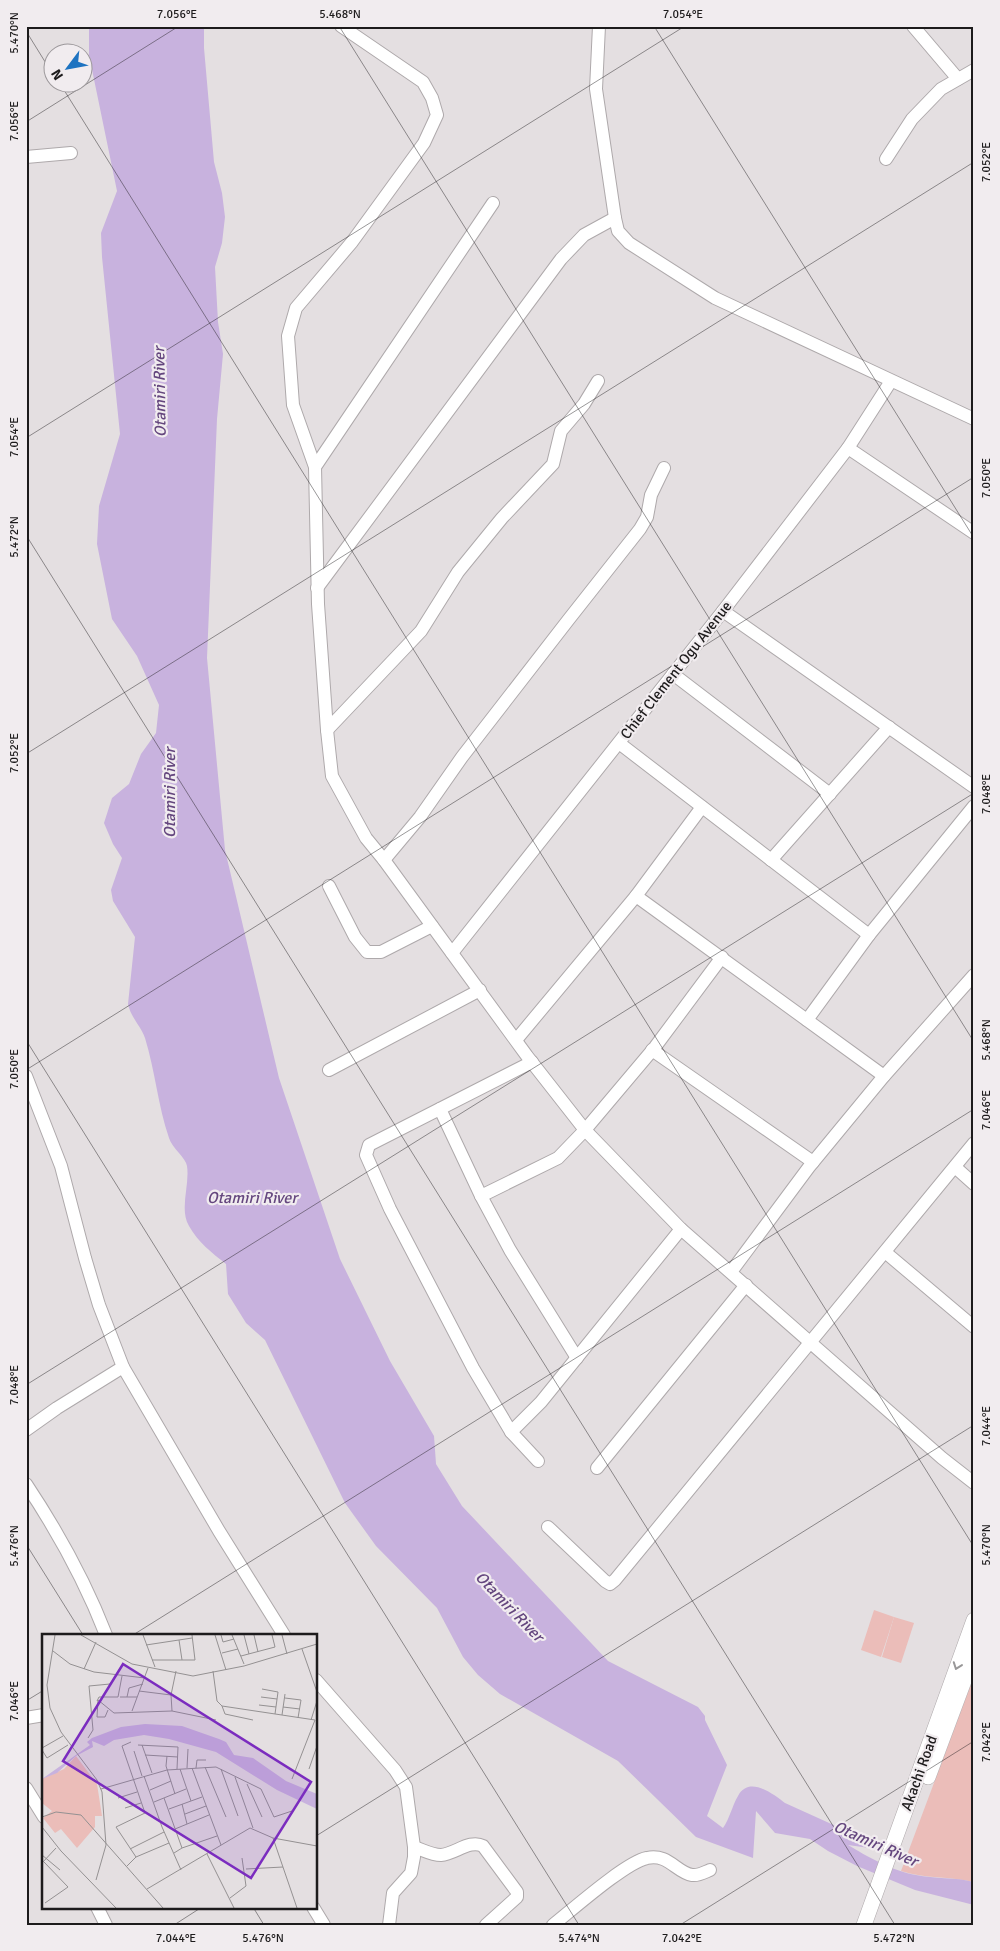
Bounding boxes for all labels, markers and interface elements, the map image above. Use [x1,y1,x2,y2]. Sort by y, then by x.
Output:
text: 7.056°E [157,7,197,22]
text: 5.468°N [319,7,361,22]
text: 7.054°E [663,7,703,22]
text: 5.470°N [7,12,22,54]
north arrow [42,42,92,92]
text: N [48,66,67,83]
text: 7.056°E [7,101,22,141]
text: 7.052°E [979,142,994,182]
water label: Otamiri River [149,345,171,437]
text: 7.054°E [7,417,22,457]
text: 7.050°E [979,458,994,498]
text: 5.472°N [7,516,22,558]
street label: Chief Clement Ogu Avenue [616,597,736,743]
text: 7.052°E [7,733,22,773]
water label: Otamiri River [160,746,180,838]
text: 7.048°E [979,774,994,814]
text: 5.468°N [979,1019,994,1061]
text: 7.050°E [7,1049,22,1089]
text: 7.046°E [979,1090,994,1130]
water label: Otamiri River [207,1188,299,1208]
text: 7.048°E [7,1365,22,1405]
text: 7.044°E [979,1406,994,1446]
text: 5.470°N [979,1524,994,1566]
text: 5.476°N [7,1525,22,1567]
water label: Otamiri River [471,1567,549,1648]
inset map [42,1634,318,1908]
one-way arrow [953,1661,963,1670]
text: 7.046°E [7,1681,22,1721]
text: 7.042°E [979,1722,994,1762]
street label: Akachi Road [897,1733,941,1813]
water label: Otamiri River [830,1816,923,1872]
text: 7.044°E [156,1931,196,1946]
text: 5.476°N [242,1931,284,1946]
text: 5.474°N [558,1931,600,1946]
text: 7.042°E [662,1931,702,1946]
text: 5.472°N [873,1931,915,1946]

